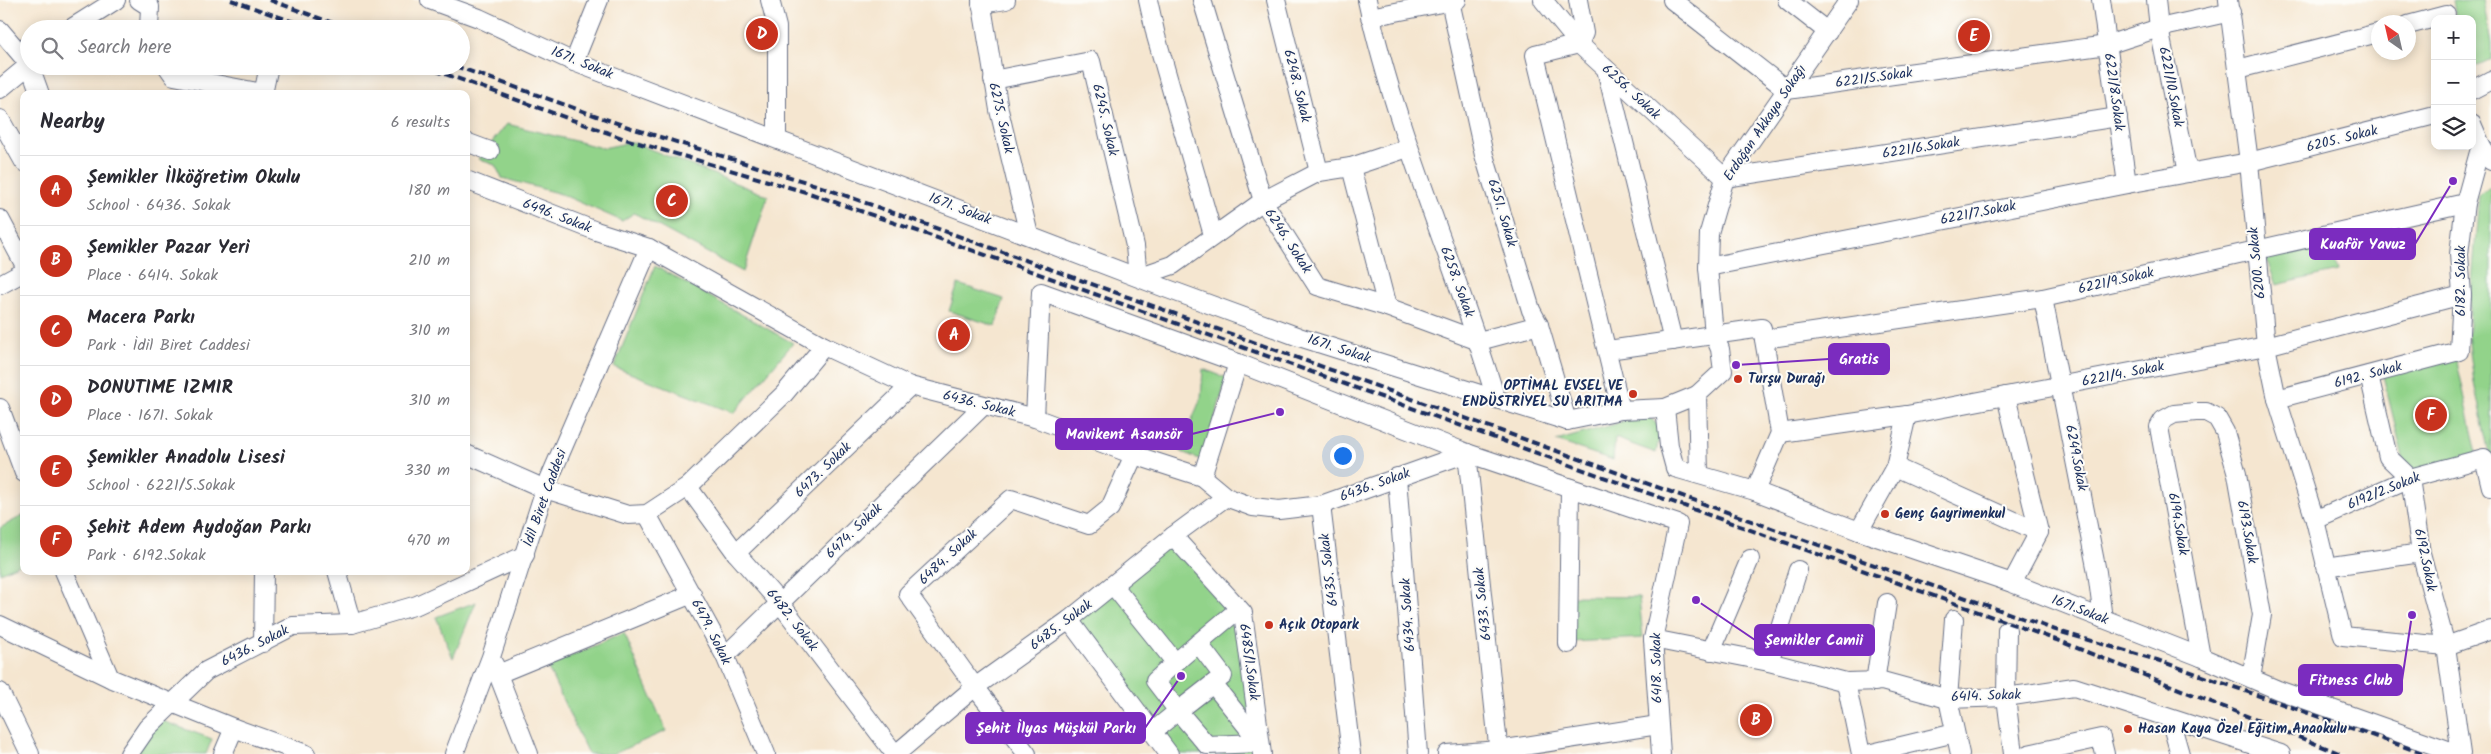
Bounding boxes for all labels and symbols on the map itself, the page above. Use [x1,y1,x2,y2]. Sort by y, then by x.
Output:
pin: D [746,15,778,53]
north arrow [2371,15,2416,60]
pin: E [1958,17,1990,55]
street label: 1671. Sokak [548,41,617,86]
street label: 6221/10.Sokak [2152,45,2190,130]
street label: 6248. Sokak [1277,47,1317,125]
street label: 6221/8.Sokak [2098,52,2130,133]
street label: 6256. Sokak [1597,59,1666,125]
street label: Erdoğan Akkaya Sokağı [1718,60,1812,186]
street label: 6221/5.Sokak [1834,62,1914,94]
street label: 6275. Sokak [982,80,1020,156]
street label: 6245. Sokak [1086,82,1124,159]
street label: 6205. Sokak [2304,119,2380,158]
street label: 6221/6.Sokak [1881,131,1962,165]
street label: 6251. Sokak [1481,176,1523,250]
pin: C [656,182,688,220]
street label: 1671. Sokak [926,187,995,231]
street label: 6496. Sokak [519,193,595,239]
street label: 6221/7.Sokak [1938,195,2018,231]
street label: 6246. Sokak [1259,204,1318,278]
street label: 6200. Sokak [2242,225,2272,300]
callout: Kuaför Yavuz [2310,229,2415,259]
text: Kuaför Yavuz [2320,233,2406,257]
street label: 6258. Sokak [1434,243,1480,321]
street label: 6182. Sokak [2450,245,2472,317]
street label: 6221/9.Sokak [2076,262,2156,300]
pin: A [938,316,970,354]
street label: 1671. Sokak [1304,328,1374,370]
callout: Gratis [1829,344,1889,374]
text: Gratis [1839,348,1879,372]
street label: 6221/4. Sokak [2080,355,2167,393]
street label: 6192. Sokak [2332,355,2405,395]
place label: Turşu Durağı [1748,368,1825,390]
marker: Turşu Durağı [1732,373,1744,385]
place label: OPTİMAL EVSEL VE ENDÜSTRİYEL SU ARITMA [1462,375,1624,413]
street label: 6436. Sokak [941,384,1018,424]
marker: OPTİMAL EVSEL VE ENDÜSTRİYEL SU ARITMA [1627,388,1639,400]
pin: F [2415,396,2447,434]
callout: Mavikent Asansör [1056,419,1192,449]
text: Mavikent Asansör [1066,423,1183,447]
street label: 6249.Sokak [2059,423,2093,494]
street label: 6473. Sokak [789,437,857,503]
your location [1330,443,1356,469]
street label: İdil Biret Caddesi [517,445,573,550]
street label: 6436. Sokak [1337,462,1414,508]
street label: 6192/2.Sokak [2344,466,2424,516]
street label: 6194.Sokak [2162,491,2194,558]
street label: 6474. Sokak [820,498,888,564]
street label: 6193.Sokak [2231,499,2263,566]
place label: Genç Gayrimenkul [1895,503,2005,525]
marker: Genç Gayrimenkul [1879,508,1891,520]
street label: 6484. Sokak [913,523,983,590]
street label: 6192.Sokak [2408,526,2442,594]
street label: 6435. Sokak [1314,532,1344,608]
street label: 6433. Sokak [1468,566,1498,642]
street label: 6434. Sokak [1394,577,1422,652]
street label: 6482. Sokak [760,584,824,656]
street label: 1671.Sokak [2048,589,2112,631]
street label: 6485. Sokak [1025,594,1097,656]
street label: 6479. Sokak [685,595,737,669]
place label: Açık Otopark [1279,614,1360,636]
street label: 6436. Sokak [217,619,293,673]
marker: Açık Otopark [1263,619,1275,631]
street label: 6485/1.Sokak [1233,622,1265,702]
callout: Şemikler Camii [1755,625,1874,655]
text: Şemikler Camii [1765,629,1864,653]
street label: 6418. Sokak [1645,632,1669,704]
callout: Fitness Club [2299,665,2402,695]
text: Fitness Club [2309,669,2393,693]
street label: 6414. Sokak [1951,684,2022,708]
pin: B [1740,701,1772,739]
callout: Şehit İlyas Müşkül Parkı [966,713,1145,743]
text: Şehit İlyas Müşkül Parkı [976,717,1136,741]
place label: Hasan Kaya Özel Eğitim Anaokulu [2138,718,2347,740]
marker: Hasan Kaya Özel Eğitim Anaokulu [2122,723,2134,735]

